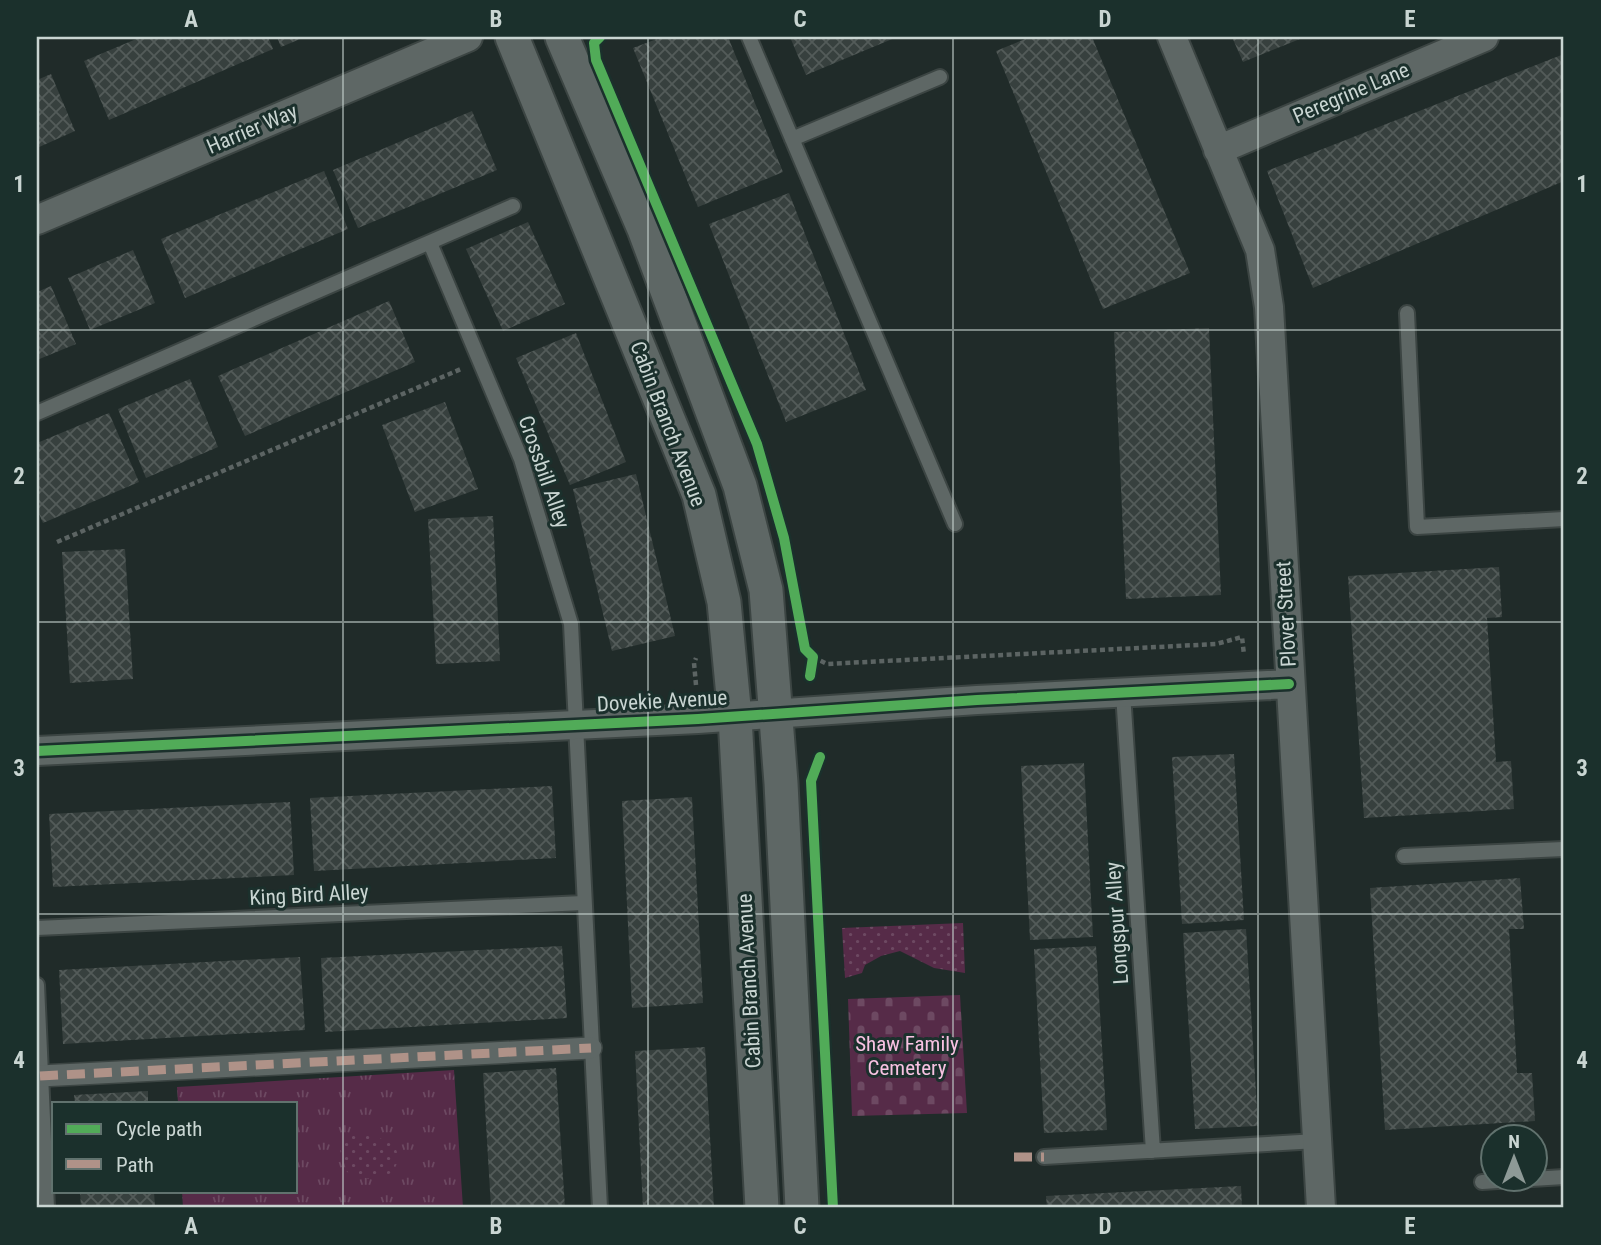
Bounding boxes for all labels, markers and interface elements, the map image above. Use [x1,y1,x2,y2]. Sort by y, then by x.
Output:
text: A [184,6,198,33]
text: B [490,6,502,33]
text: C [793,6,807,33]
text: D [1099,6,1112,33]
text: E [1404,6,1416,33]
street label: Peregrine Lane [1289,58,1413,128]
street label: Harrier Way [203,99,301,159]
text: 1 [13,171,25,198]
text: 1 [1576,171,1588,198]
street label: Cabin Branch Avenue [625,338,711,510]
street label: Crossbill Alley [514,412,575,532]
text: 2 [13,463,25,490]
text: 2 [1576,463,1588,490]
street label: Plover Street [1271,560,1301,668]
street label: Dovekie Avenue [596,686,728,716]
text: 3 [13,755,25,782]
text: 3 [1576,755,1588,782]
street label: Longspur Alley [1101,861,1133,985]
street label: King Bird Alley [249,880,370,910]
street label: Cabin Branch Avenue [732,893,766,1069]
park label: Shaw Family Cemetery [855,1032,959,1080]
text: 4 [13,1047,25,1074]
text: 4 [1576,1047,1588,1074]
legend [52,1102,298,1192]
text: Cycle path [116,1117,202,1141]
north arrow [1478,1122,1548,1192]
text: N [1508,1130,1520,1153]
text: Path [116,1153,154,1177]
text: A [184,1213,198,1240]
text: B [490,1213,502,1240]
text: C [793,1213,807,1240]
text: D [1099,1213,1112,1240]
text: E [1404,1213,1416,1240]

